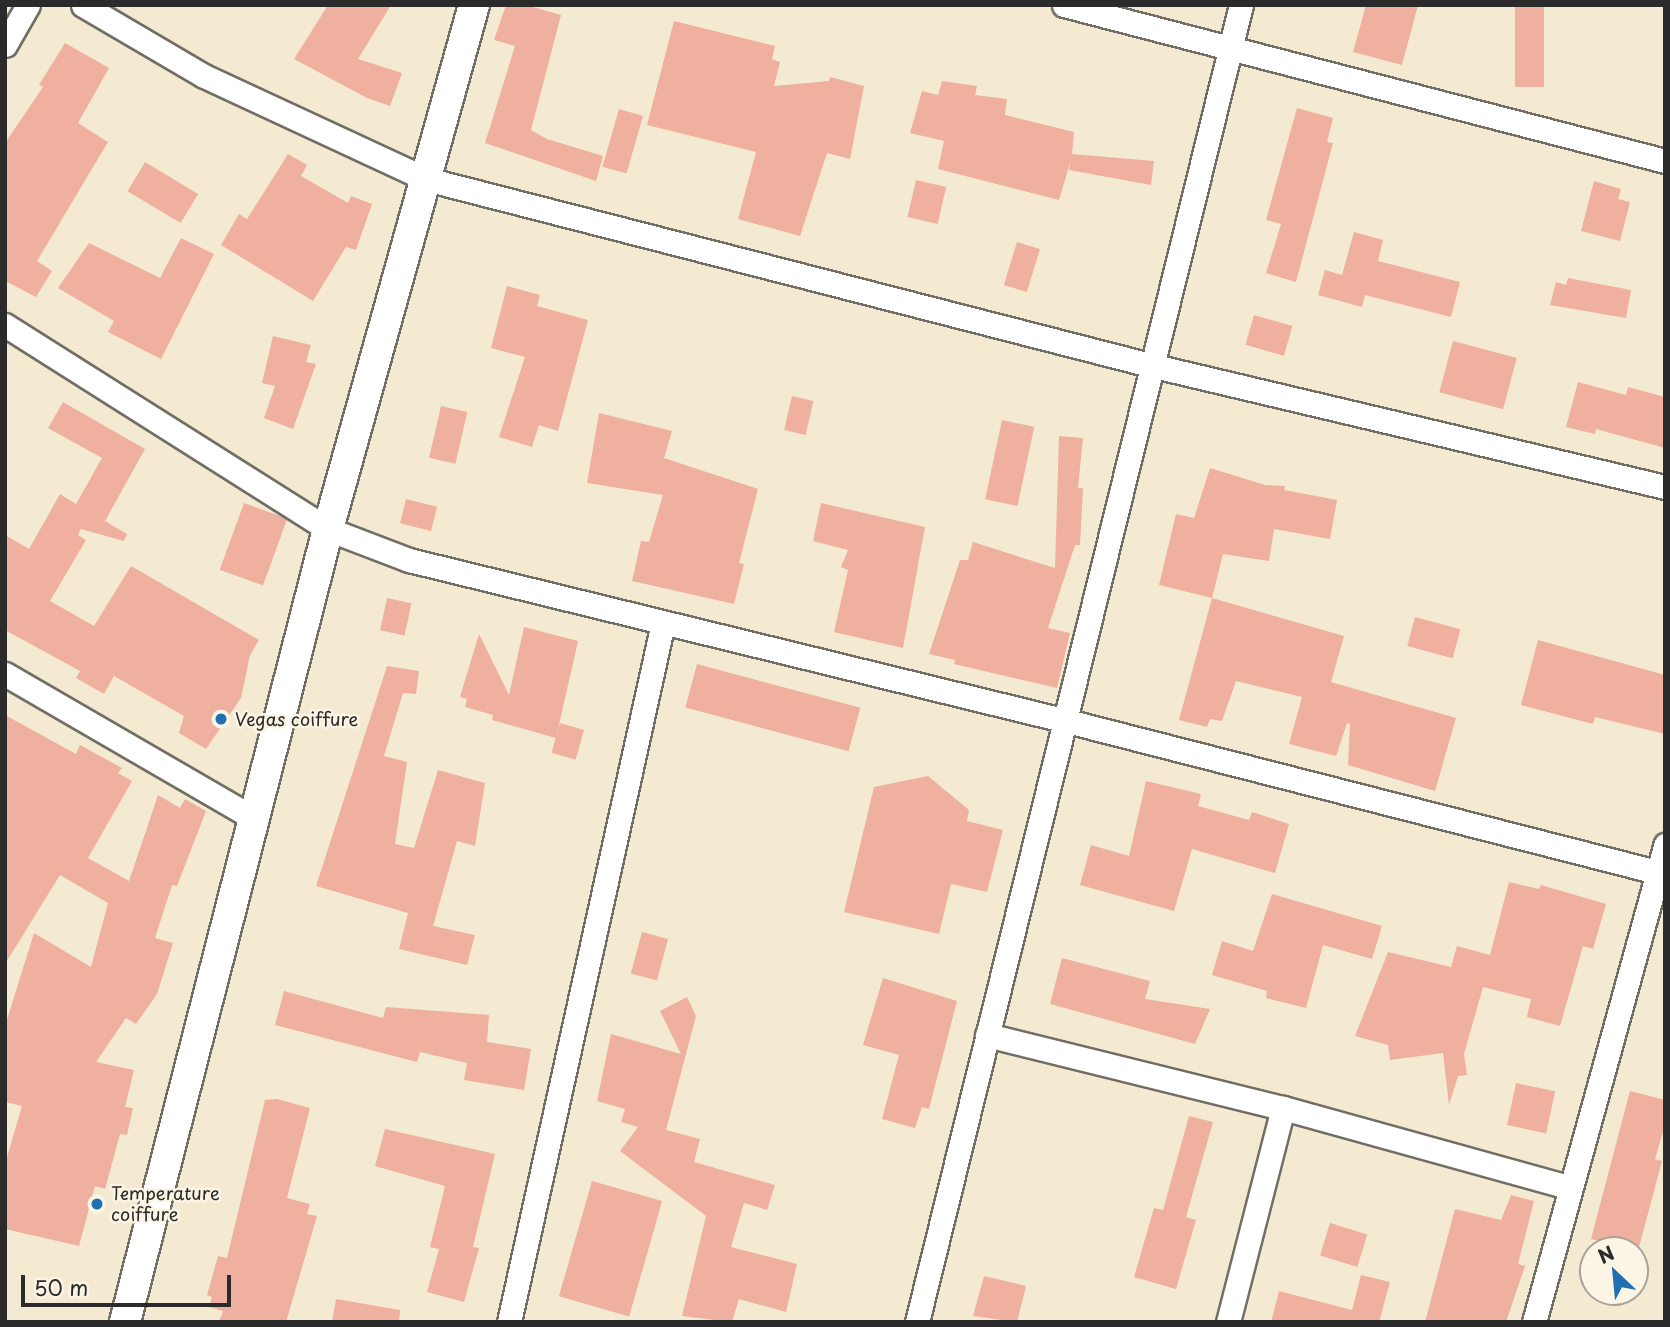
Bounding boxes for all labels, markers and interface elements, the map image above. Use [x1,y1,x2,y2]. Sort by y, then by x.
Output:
place label: Vegas coiffure [235,708,358,730]
marker: Vegas coiffure [213,711,229,727]
place label: Temperature coiffure [111,1183,220,1226]
marker: Temperature coiffure [89,1196,105,1212]
north arrow [1579,1236,1649,1306]
text: N [1593,1238,1619,1270]
scale bar [24,1260,234,1304]
text: 50 m [34,1271,88,1303]

